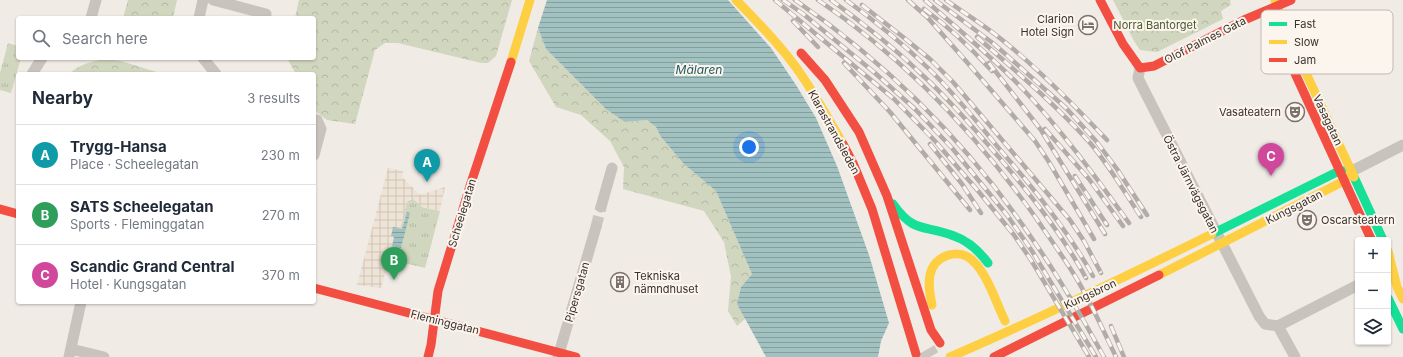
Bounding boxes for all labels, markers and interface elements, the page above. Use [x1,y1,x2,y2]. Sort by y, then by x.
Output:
legend [1261,10,1393,74]
place label: Clarion Hotel Sign [1021,12,1074,39]
street label: Olof Palmes Gata [1162,13,1248,67]
hotel icon: Clarion Hotel Sign [1077,14,1099,36]
search box [16,16,316,60]
text: Fast [1294,17,1316,31]
park label: Norra Bantorget [1113,18,1197,32]
icon: search [30,27,52,49]
text: Search here [62,29,148,48]
text: Slow [1294,35,1319,49]
text: Jam [1294,53,1316,67]
water label: Mälaren [676,62,722,77]
street label: Klarastrandsleden [805,87,863,177]
text: Nearby [32,88,93,108]
text: 3 results [247,90,300,106]
street label: Vasagatan [1310,92,1346,148]
theatre icon: Vasateatern [1284,101,1306,123]
place label: Vasateatern [1219,105,1281,119]
street label: Östra Järnvägsgatan [1160,133,1222,235]
text: Trygg-Hansa [70,137,167,156]
your location [739,137,759,157]
pin: C [1258,143,1284,176]
text: A [40,147,50,163]
text: 230 m [261,147,300,163]
pin: A [414,149,440,182]
text: Place · Scheelegatan [70,156,199,172]
street label: Scheelegatan [445,177,479,249]
street label: Kungsgatan [1263,187,1325,227]
text: SATS Scheelegatan [70,197,214,216]
text: B [41,207,49,223]
text: 270 m [262,207,300,223]
theatre icon: Oscarsteatern [1296,209,1318,231]
place label: Oscarsteatern [1321,213,1395,227]
text: Sports · Fleminggatan [70,216,204,232]
map controls [1355,237,1391,345]
button: + [1355,237,1391,273]
pin: B [381,247,407,280]
text: Scandic Grand Central [70,257,235,276]
street label: Pipersgatan [562,260,592,324]
text: C [40,267,50,283]
text: 370 m [262,267,300,283]
place label: Tekniska nämndhuset [634,269,699,296]
building icon: Tekniska nämndhuset [609,271,631,293]
button: − [1355,273,1391,309]
text: Hotel · Kungsgatan [70,276,186,292]
street label: Kungsbron [1061,276,1119,312]
street label: Fleminggatan [409,307,481,337]
button: layers [1355,309,1391,345]

